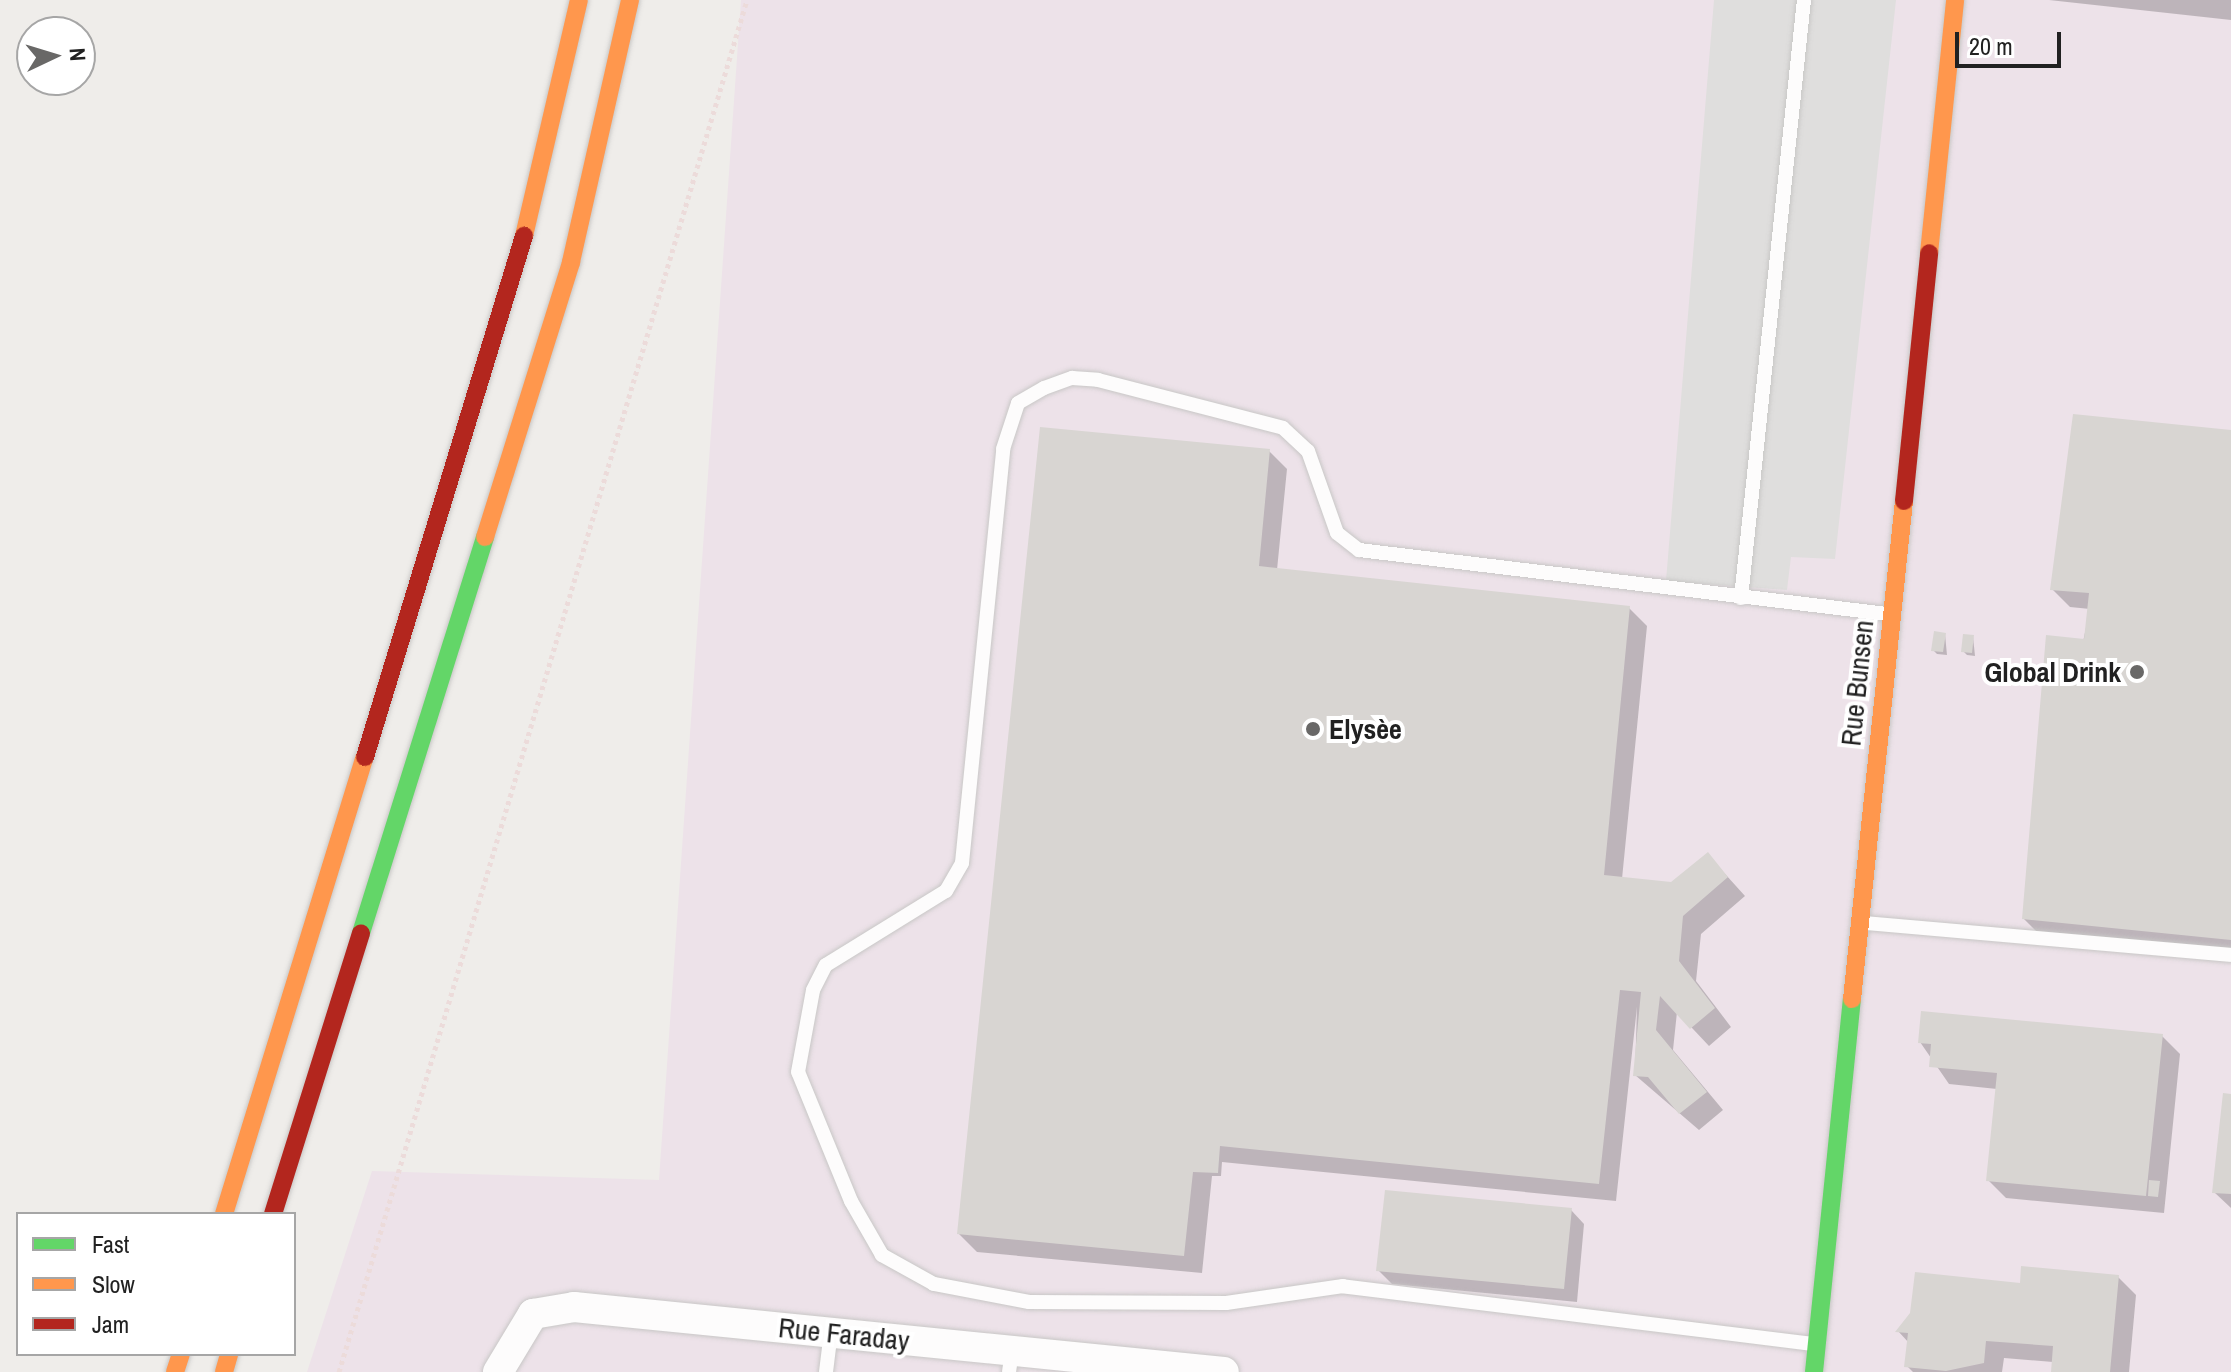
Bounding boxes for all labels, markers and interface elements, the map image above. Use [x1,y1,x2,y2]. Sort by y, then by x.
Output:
north arrow [16,16,96,96]
scale bar [1959,16,2065,66]
text: 20 m [1969,30,2013,62]
text: N [63,47,93,62]
street label: Rue Bunsen [1834,618,1880,748]
place label: Global Drink [1984,655,2121,689]
marker: Global Drink [2128,663,2146,681]
place label: Elysèe [1329,712,1402,746]
marker: Elysèe [1304,720,1322,738]
legend [16,1212,296,1356]
text: Fast [92,1228,129,1260]
text: Slow [92,1268,135,1300]
text: Jam [92,1308,129,1340]
street label: Rue Faraday [777,1310,911,1358]

